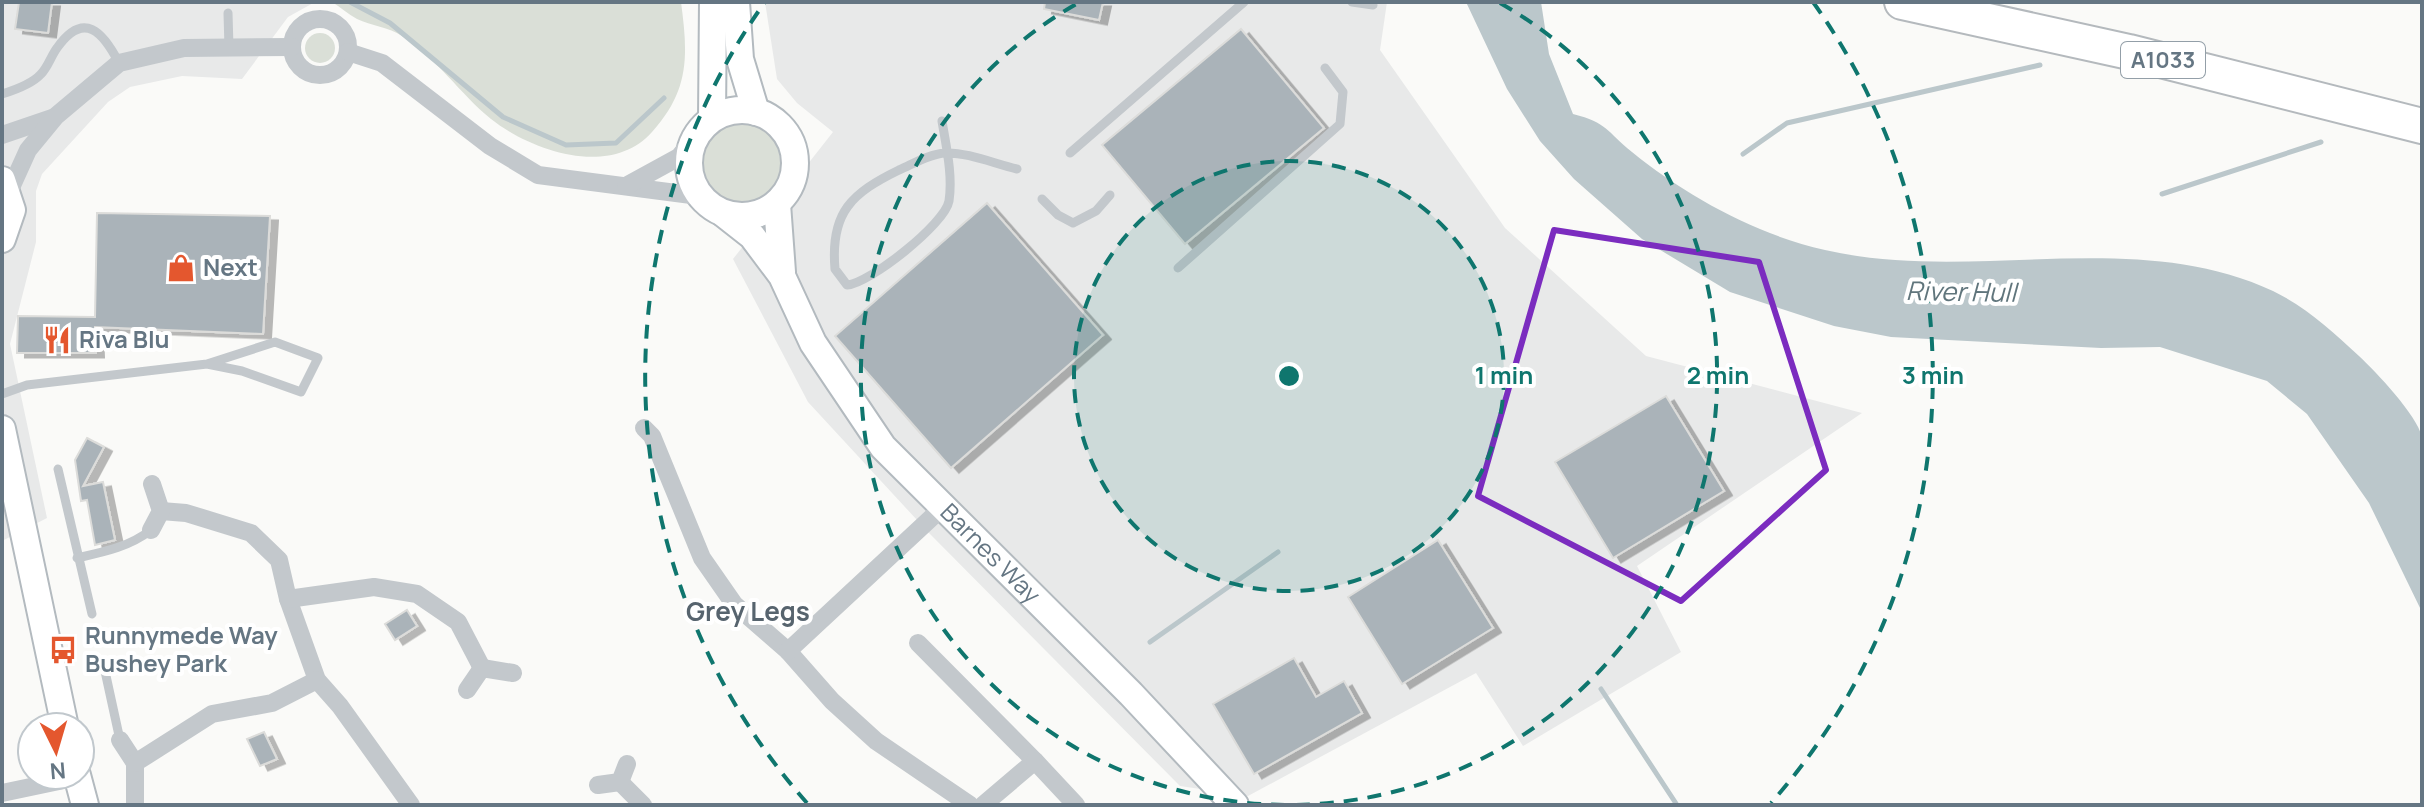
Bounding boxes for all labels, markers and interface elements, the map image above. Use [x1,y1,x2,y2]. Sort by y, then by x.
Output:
road number: A1033 [2121,42,2205,78]
place label: Next [203,250,258,283]
shop icon: Next [166,253,196,283]
water label: River Hull [1906,272,2019,310]
place label: Riva Blu [79,322,170,355]
restaurant icon: Riva Blu [42,325,72,355]
text: 1 min [1475,358,1533,391]
text: 2 min [1687,358,1749,391]
text: 3 min [1902,358,1964,391]
centre of rings [1275,362,1303,390]
street label: Barnes Way [934,495,1049,610]
district label: Grey Legs [686,593,810,629]
place label: Runnymede Way Bushey Park [85,618,278,679]
bus stop icon: Runnymede Way Bushey Park [48,635,78,665]
north arrow [16,711,96,791]
text: N [49,755,67,787]

